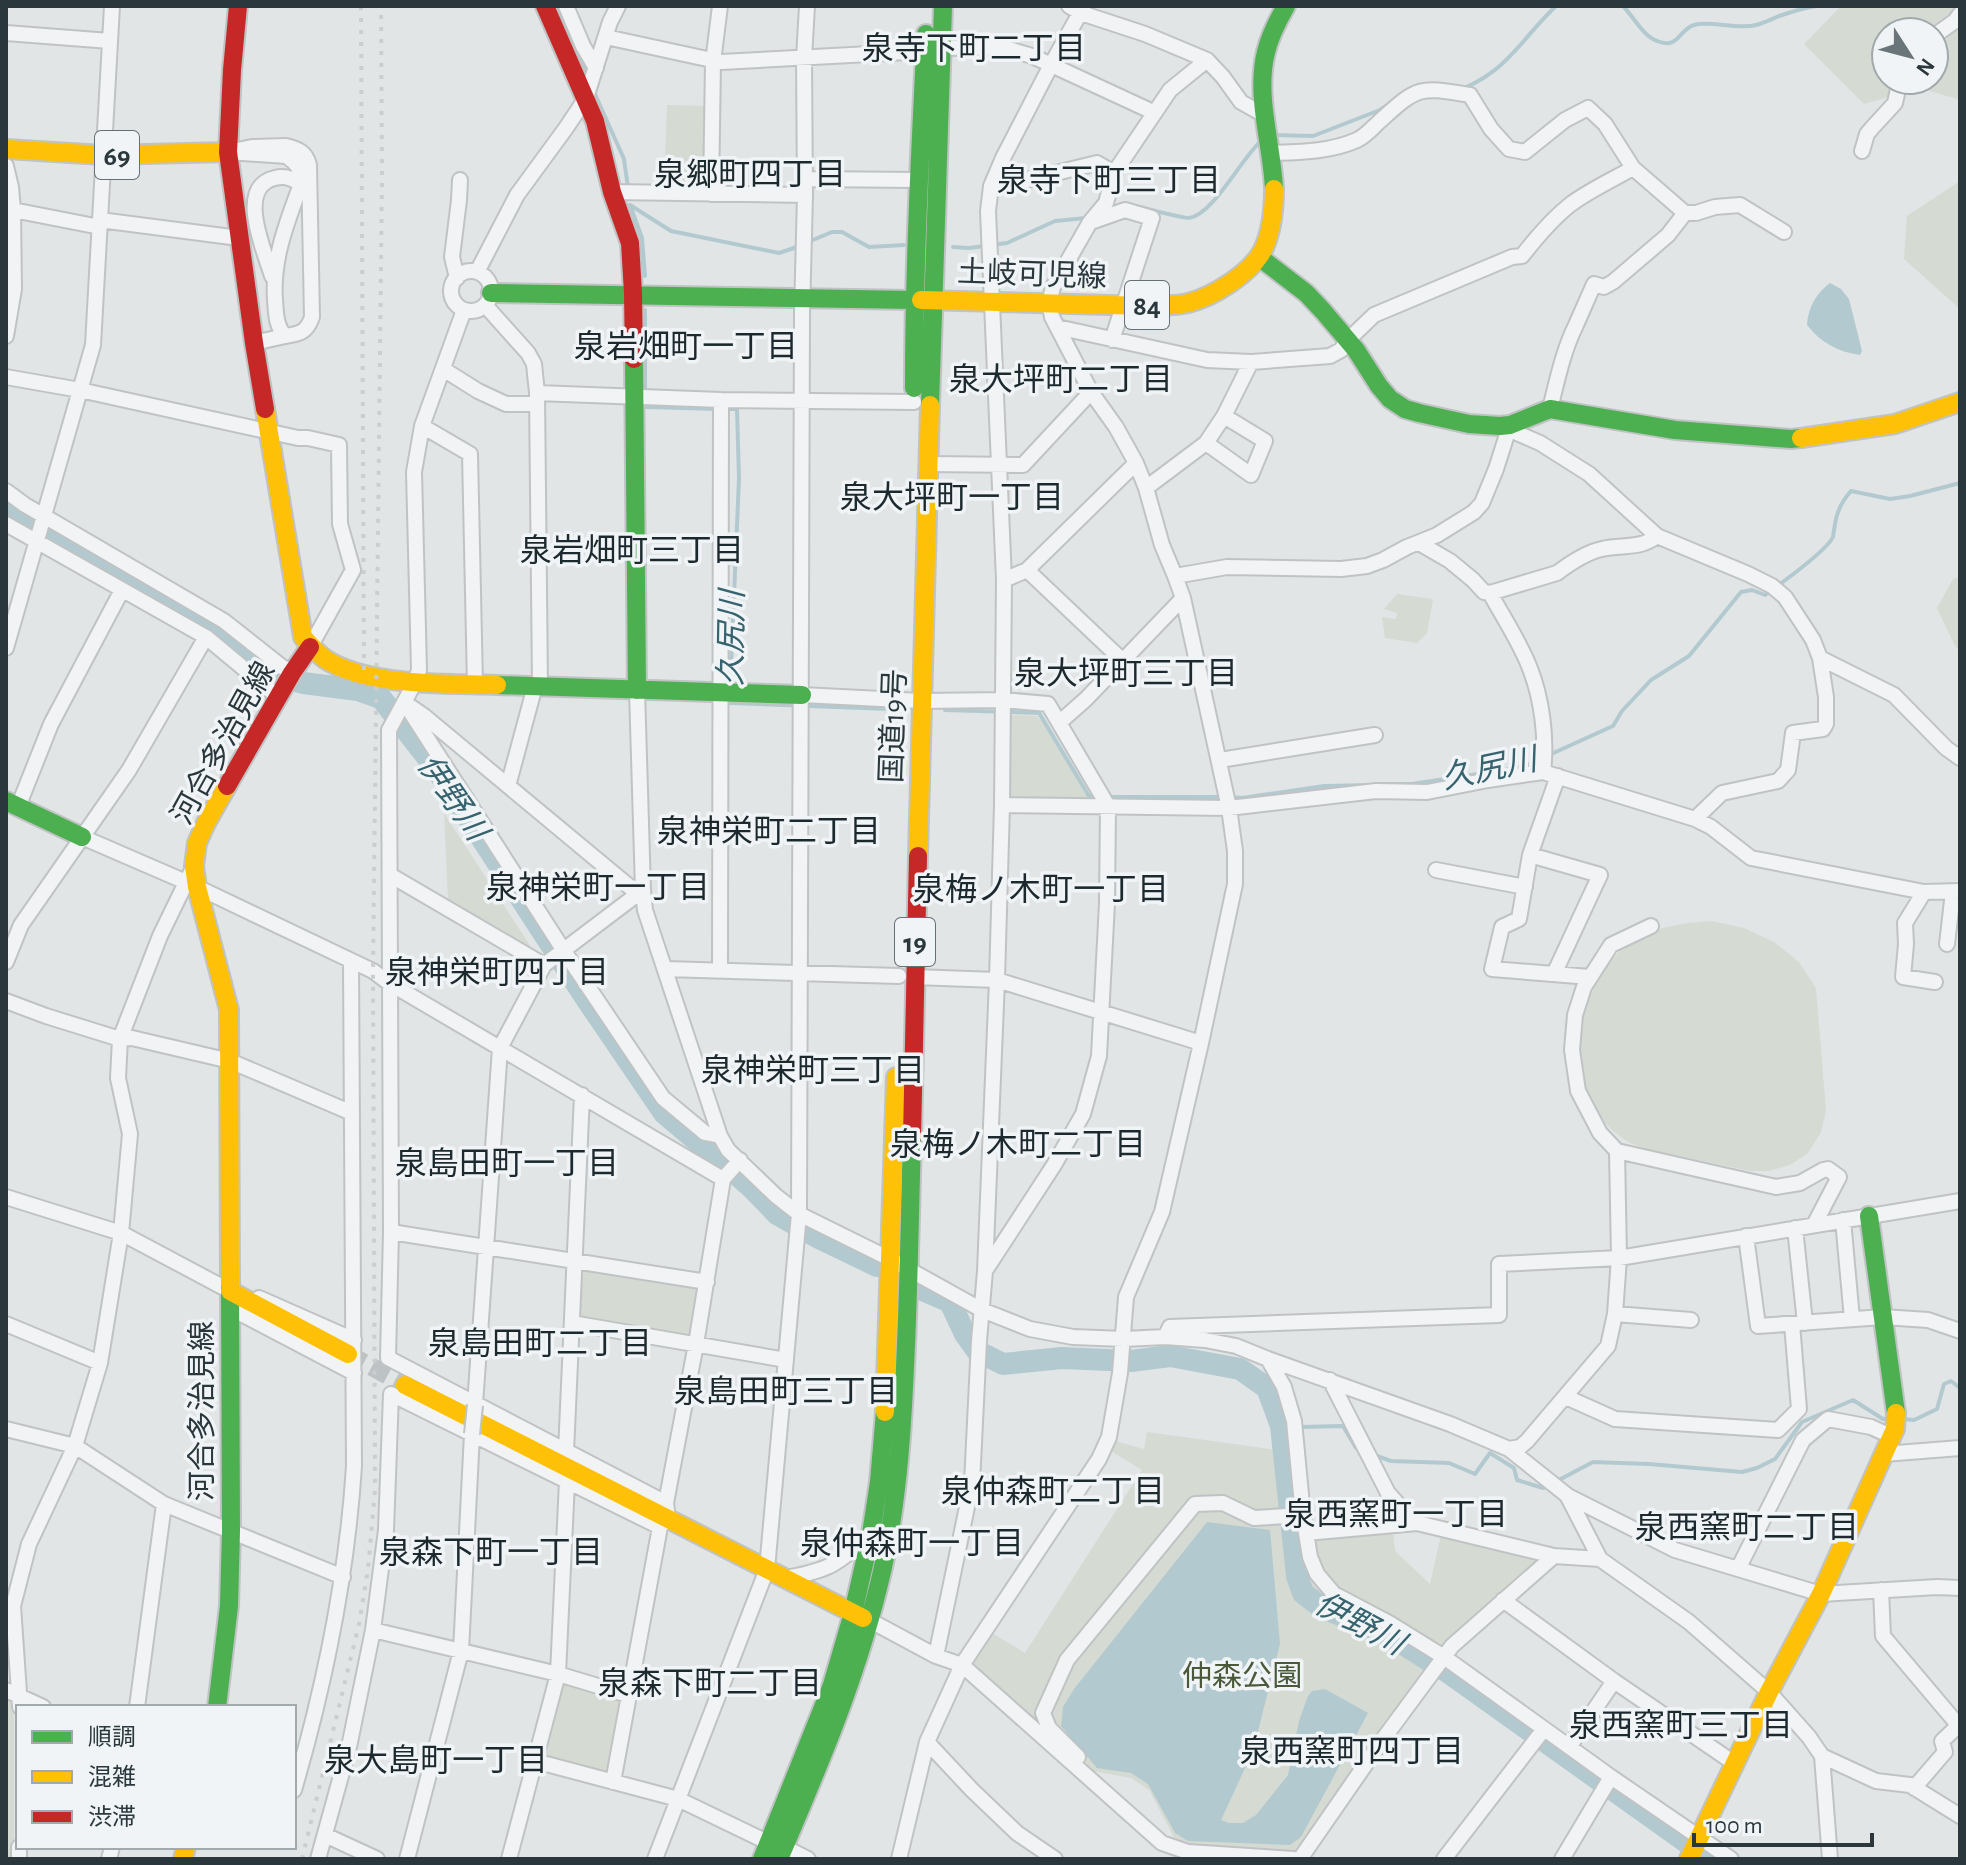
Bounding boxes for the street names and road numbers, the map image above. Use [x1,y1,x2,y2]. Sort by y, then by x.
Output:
road number: 69 [95,131,139,179]
street label: 土岐可児線 [956,255,1108,293]
road number: 84 [1125,281,1169,329]
street label: 河合多治見線 [165,657,281,829]
street label: 国道19号 [876,668,911,784]
road number: 19 [895,918,935,966]
street label: 河合多治見線 [186,1321,218,1501]

